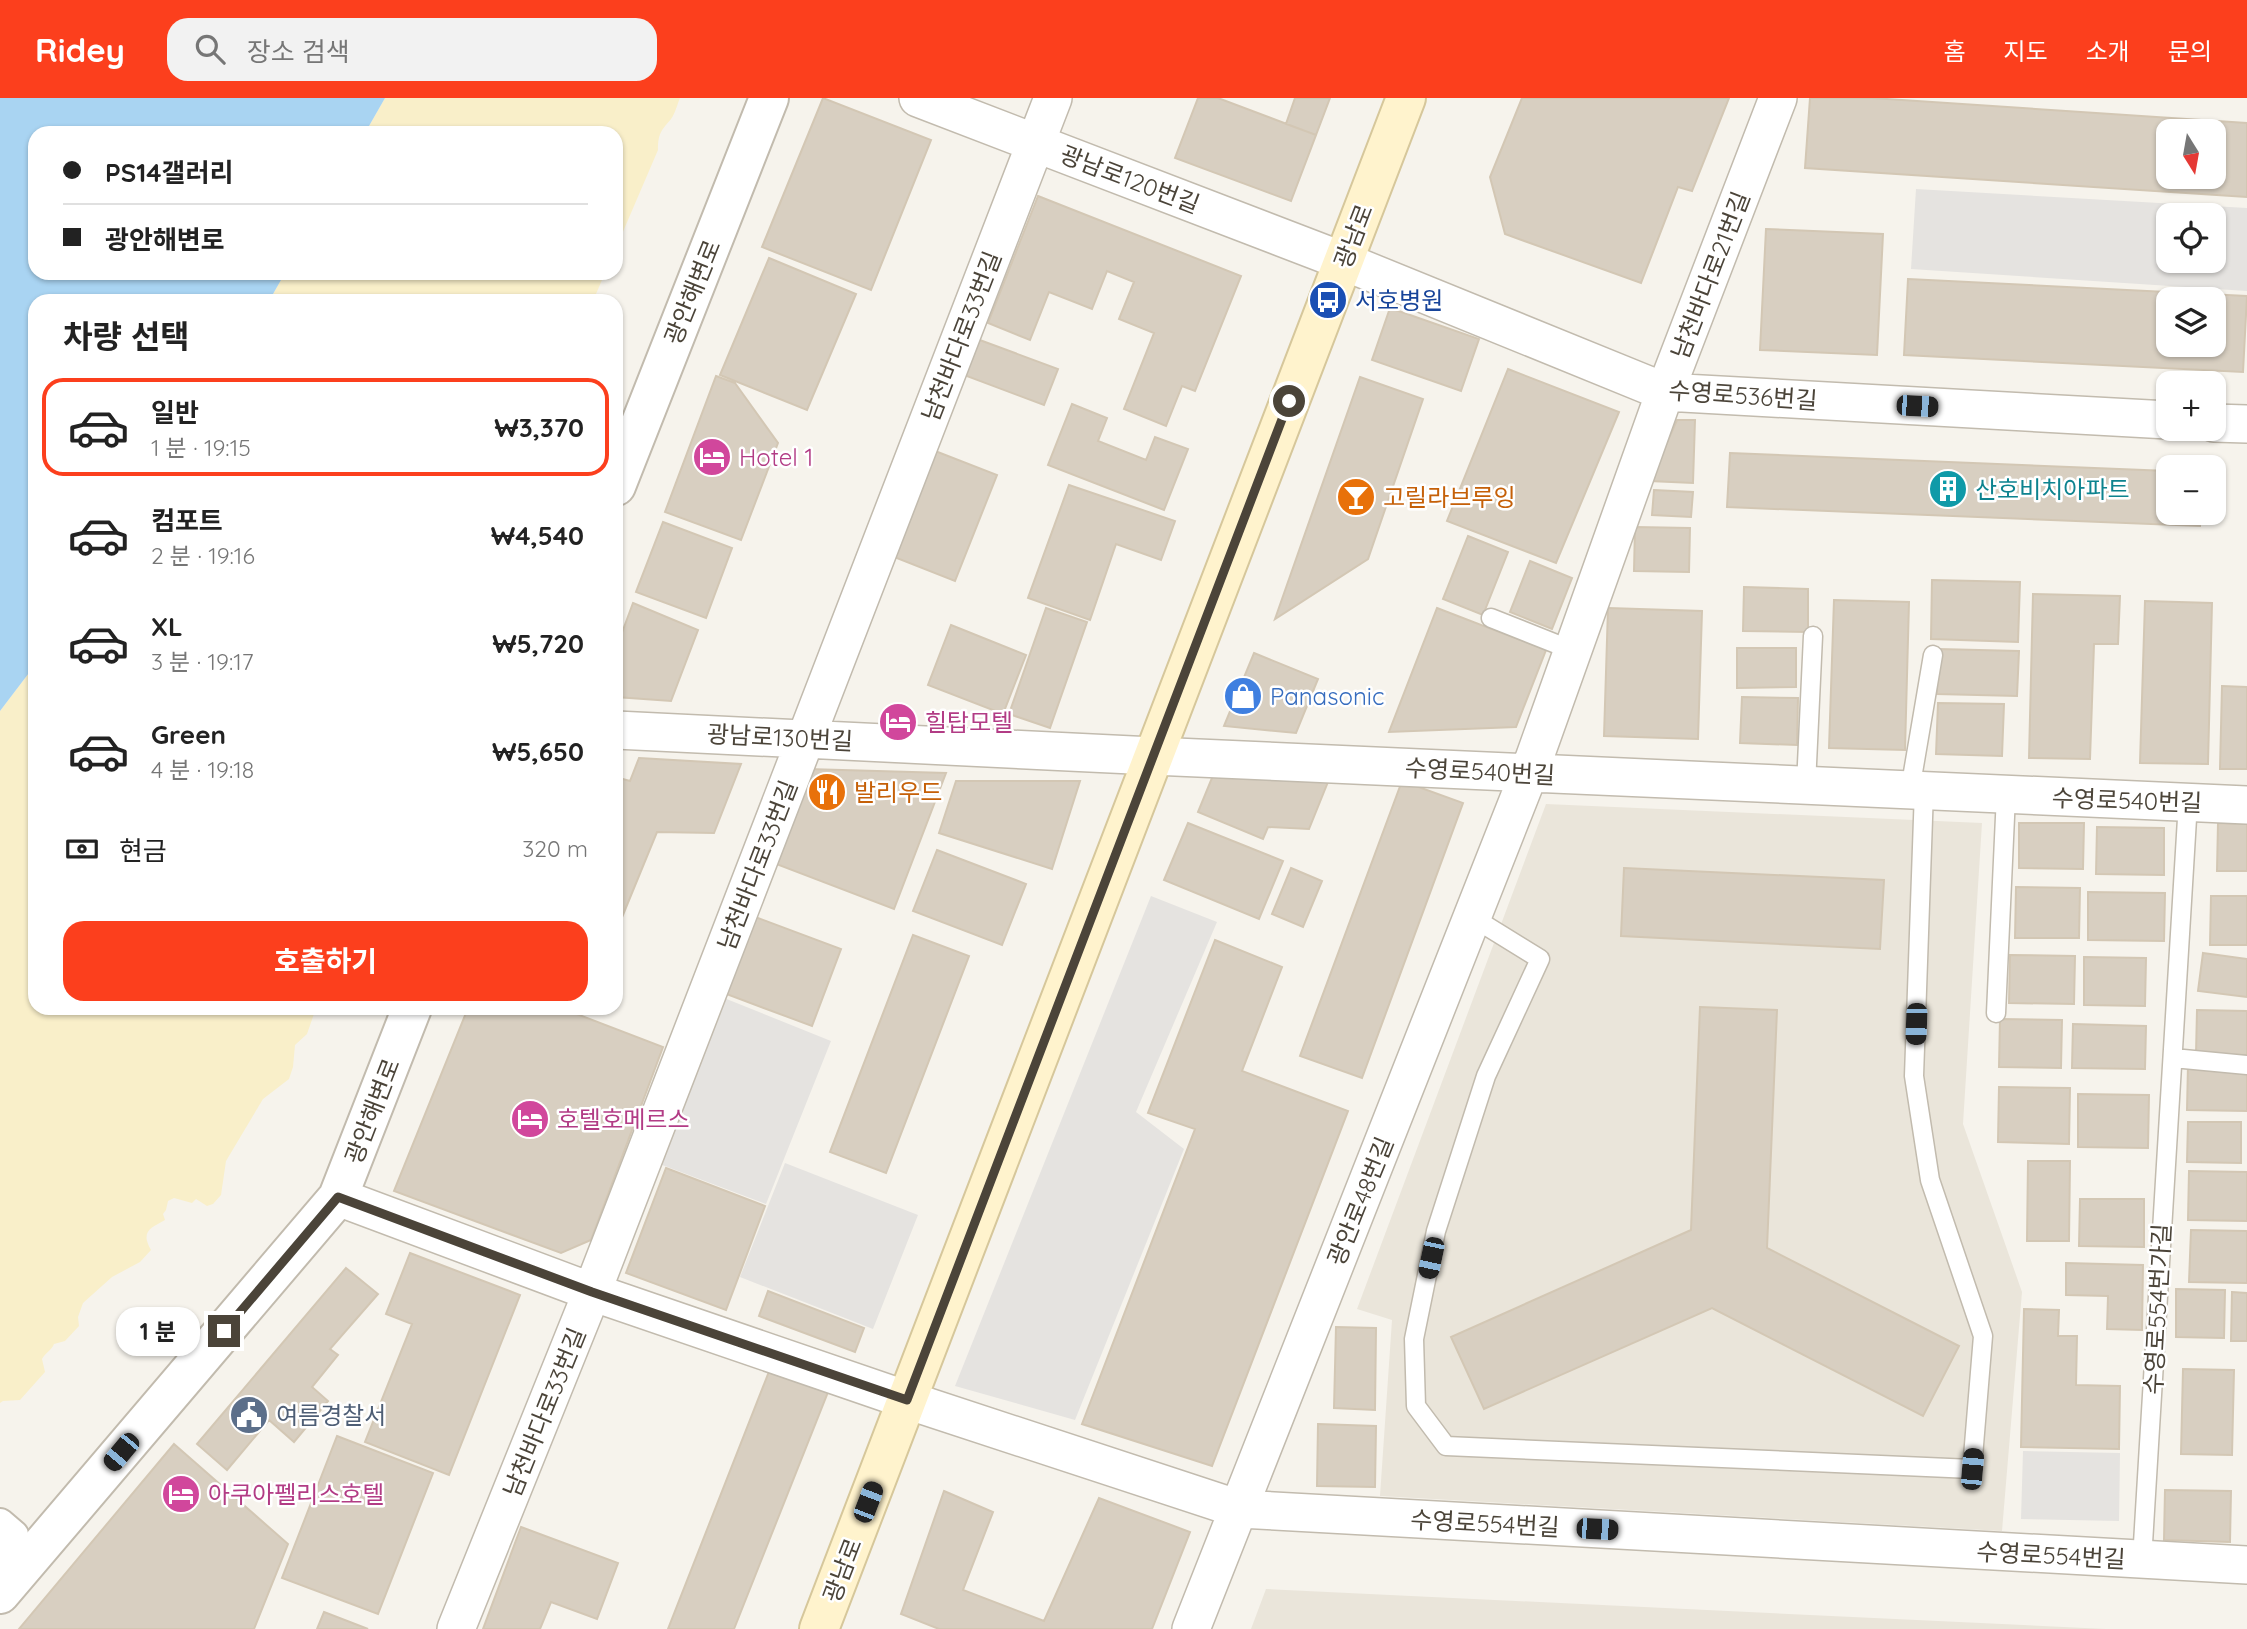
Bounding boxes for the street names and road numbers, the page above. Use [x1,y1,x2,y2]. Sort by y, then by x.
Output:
street label: 광남로120번길 [1056,139,1204,219]
street label: 남천바다로21번길 [1664,187,1756,363]
street label: 광남로 [1327,200,1379,272]
street label: 광안해변로 [657,235,727,349]
street label: 남천바다로33번길 [915,247,1007,425]
street label: 수영로536번길 [1668,375,1818,415]
street label: 광남로130번길 [706,718,854,756]
street label: 수영로540번길 [1404,752,1556,790]
street label: 남천바다로33번길 [711,776,803,954]
street label: 수영로540번길 [2051,782,2203,818]
street label: 광안해변로 [338,1054,406,1168]
street label: 광안로48번길 [1321,1132,1399,1270]
street label: 수영로554번가길 [2138,1223,2176,1395]
street label: 남천바다로33번길 [496,1323,592,1501]
street label: 수영로554번길 [1410,1504,1560,1542]
street label: 광남로 [816,1534,868,1606]
street label: 수영로554번길 [1976,1536,2126,1574]

